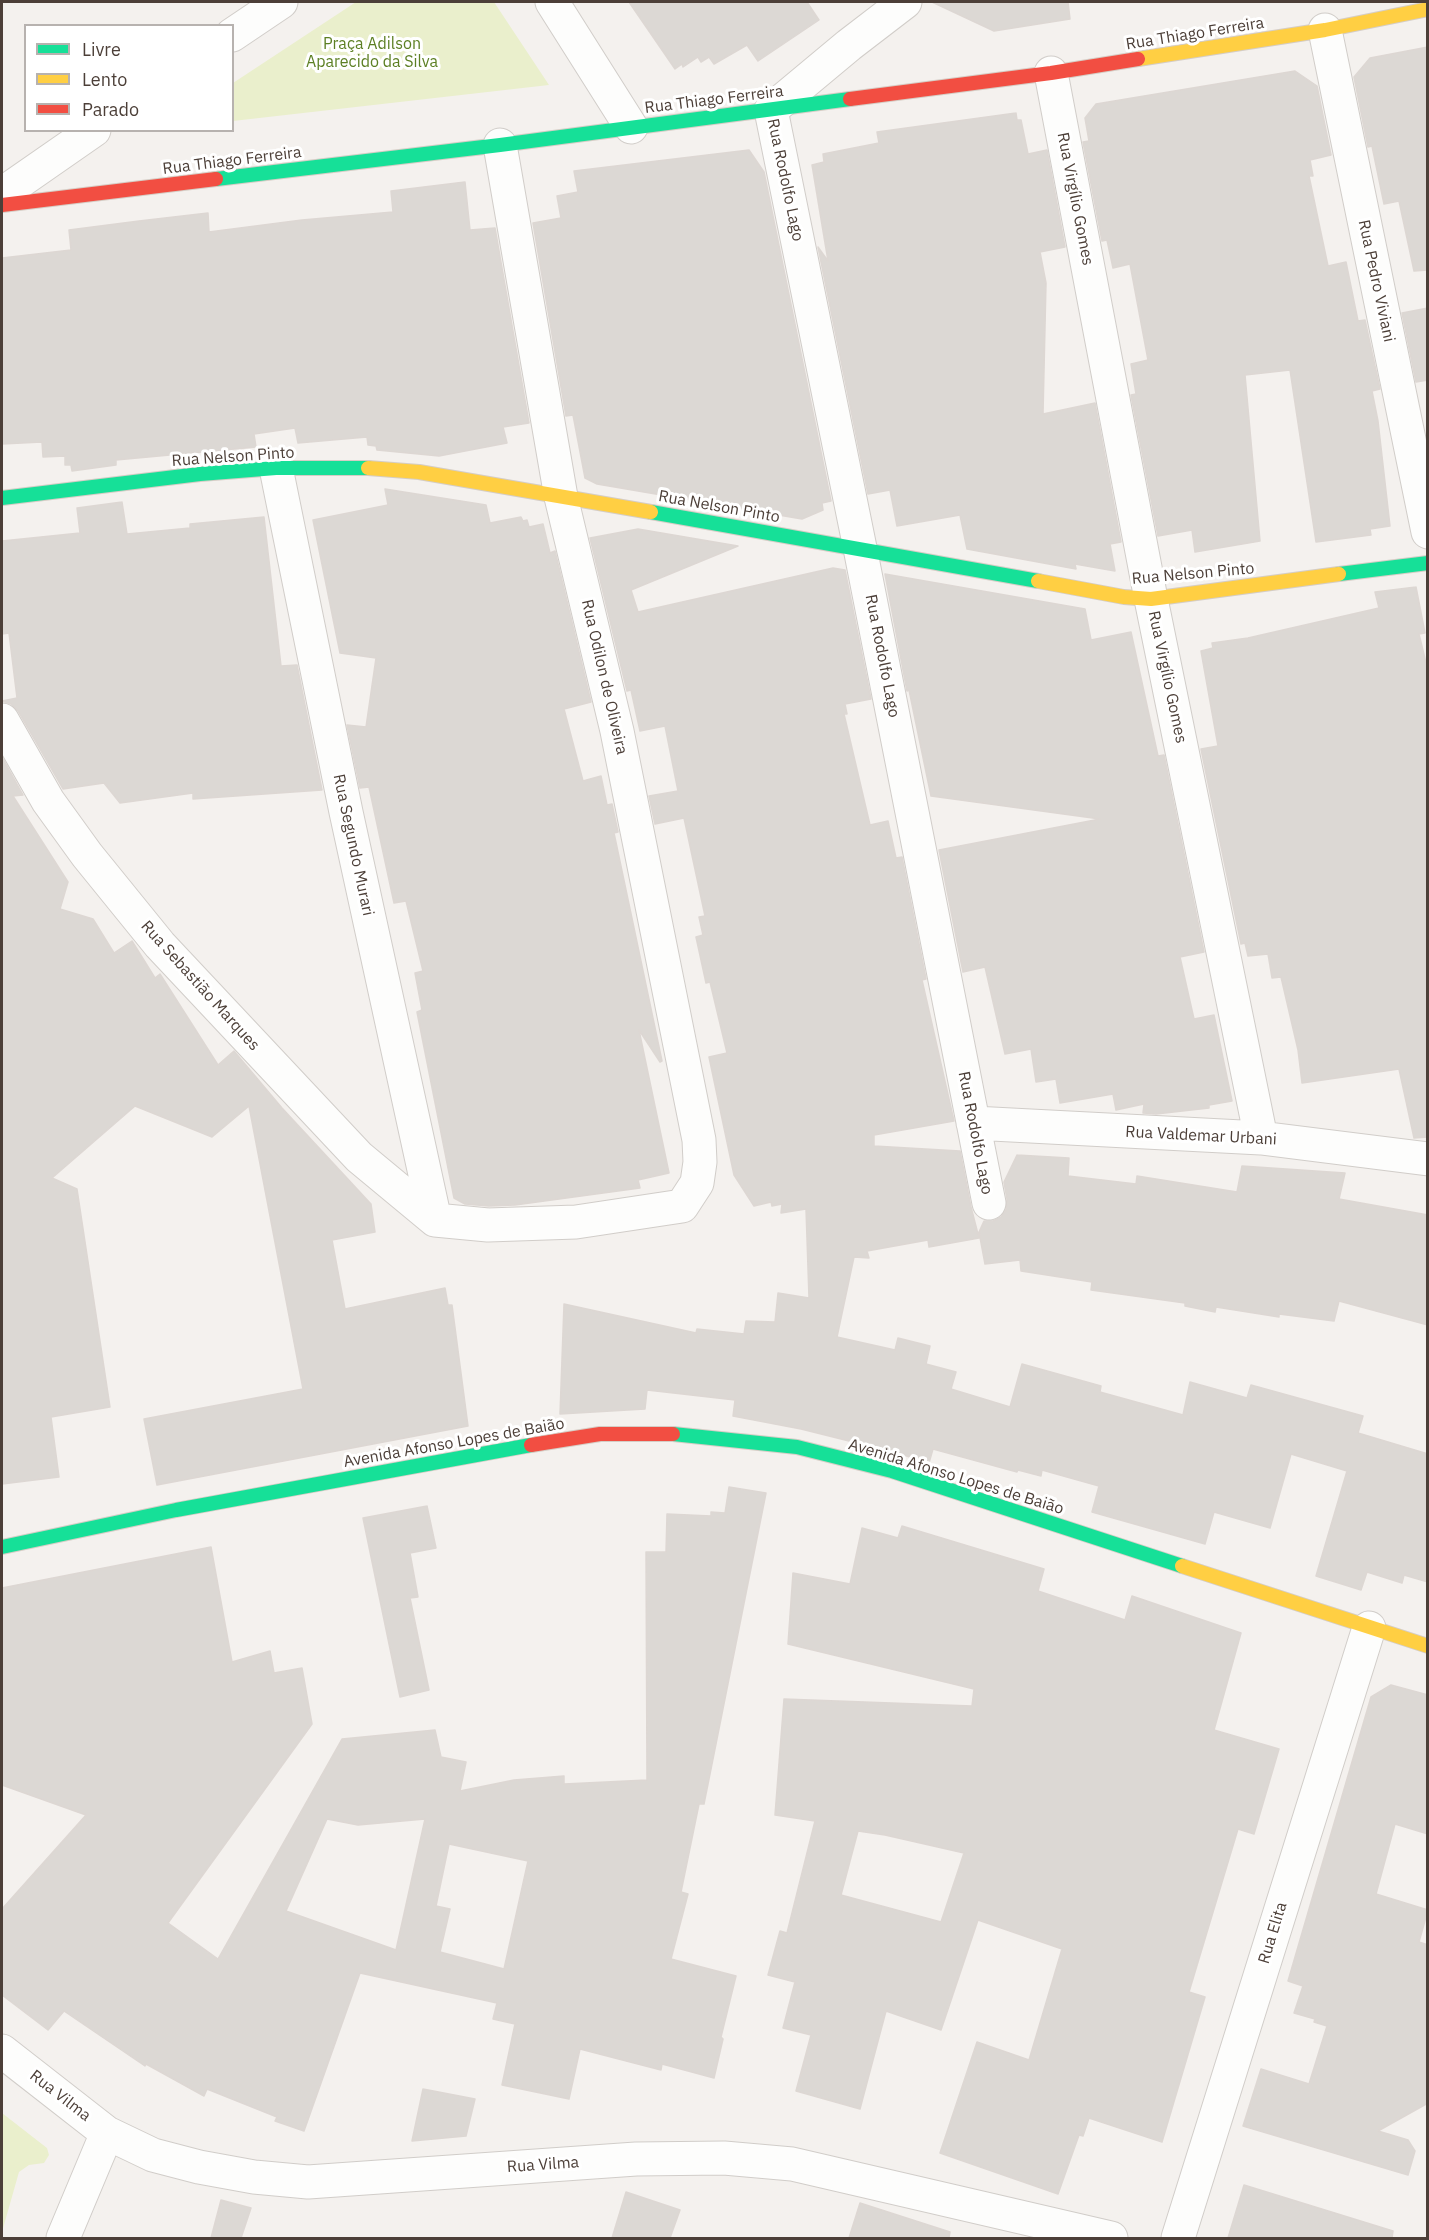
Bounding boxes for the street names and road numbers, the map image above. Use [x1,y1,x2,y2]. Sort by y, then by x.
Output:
street label: Rua Thiago Ferreira [1125,14,1265,54]
street label: Rua Thiago Ferreira [644,82,784,118]
street label: Rua Rodolfo Lago [763,117,807,243]
street label: Rua Virgílio Gomes [1053,131,1097,267]
street label: Rua Thiago Ferreira [162,143,302,179]
street label: Rua Pedro Viviani [1354,218,1398,344]
street label: Rua Nelson Pinto [171,443,295,471]
street label: Rua Nelson Pinto [657,487,781,527]
street label: Rua Nelson Pinto [1131,559,1255,589]
street label: Rua Rodolfo Lago [861,593,903,719]
street label: Rua Odilon de Oliveira [577,597,631,757]
street label: Rua Virgílio Gomes [1144,609,1190,745]
street label: Rua Segundo Murari [329,772,377,918]
street label: Rua Sebastião Marques [137,917,263,1055]
street label: Rua Rodolfo Lago [954,1070,996,1196]
street label: Rua Valdemar Urbani [1125,1122,1277,1150]
street label: Avenida Afonso Lopes de Baião [342,1414,566,1472]
street label: Avenida Afonso Lopes de Baião [846,1435,1066,1519]
street label: Rua Elita [1255,1900,1291,1966]
street label: Rua Vilma [26,2066,94,2126]
street label: Rua Vilma [506,2153,580,2177]

